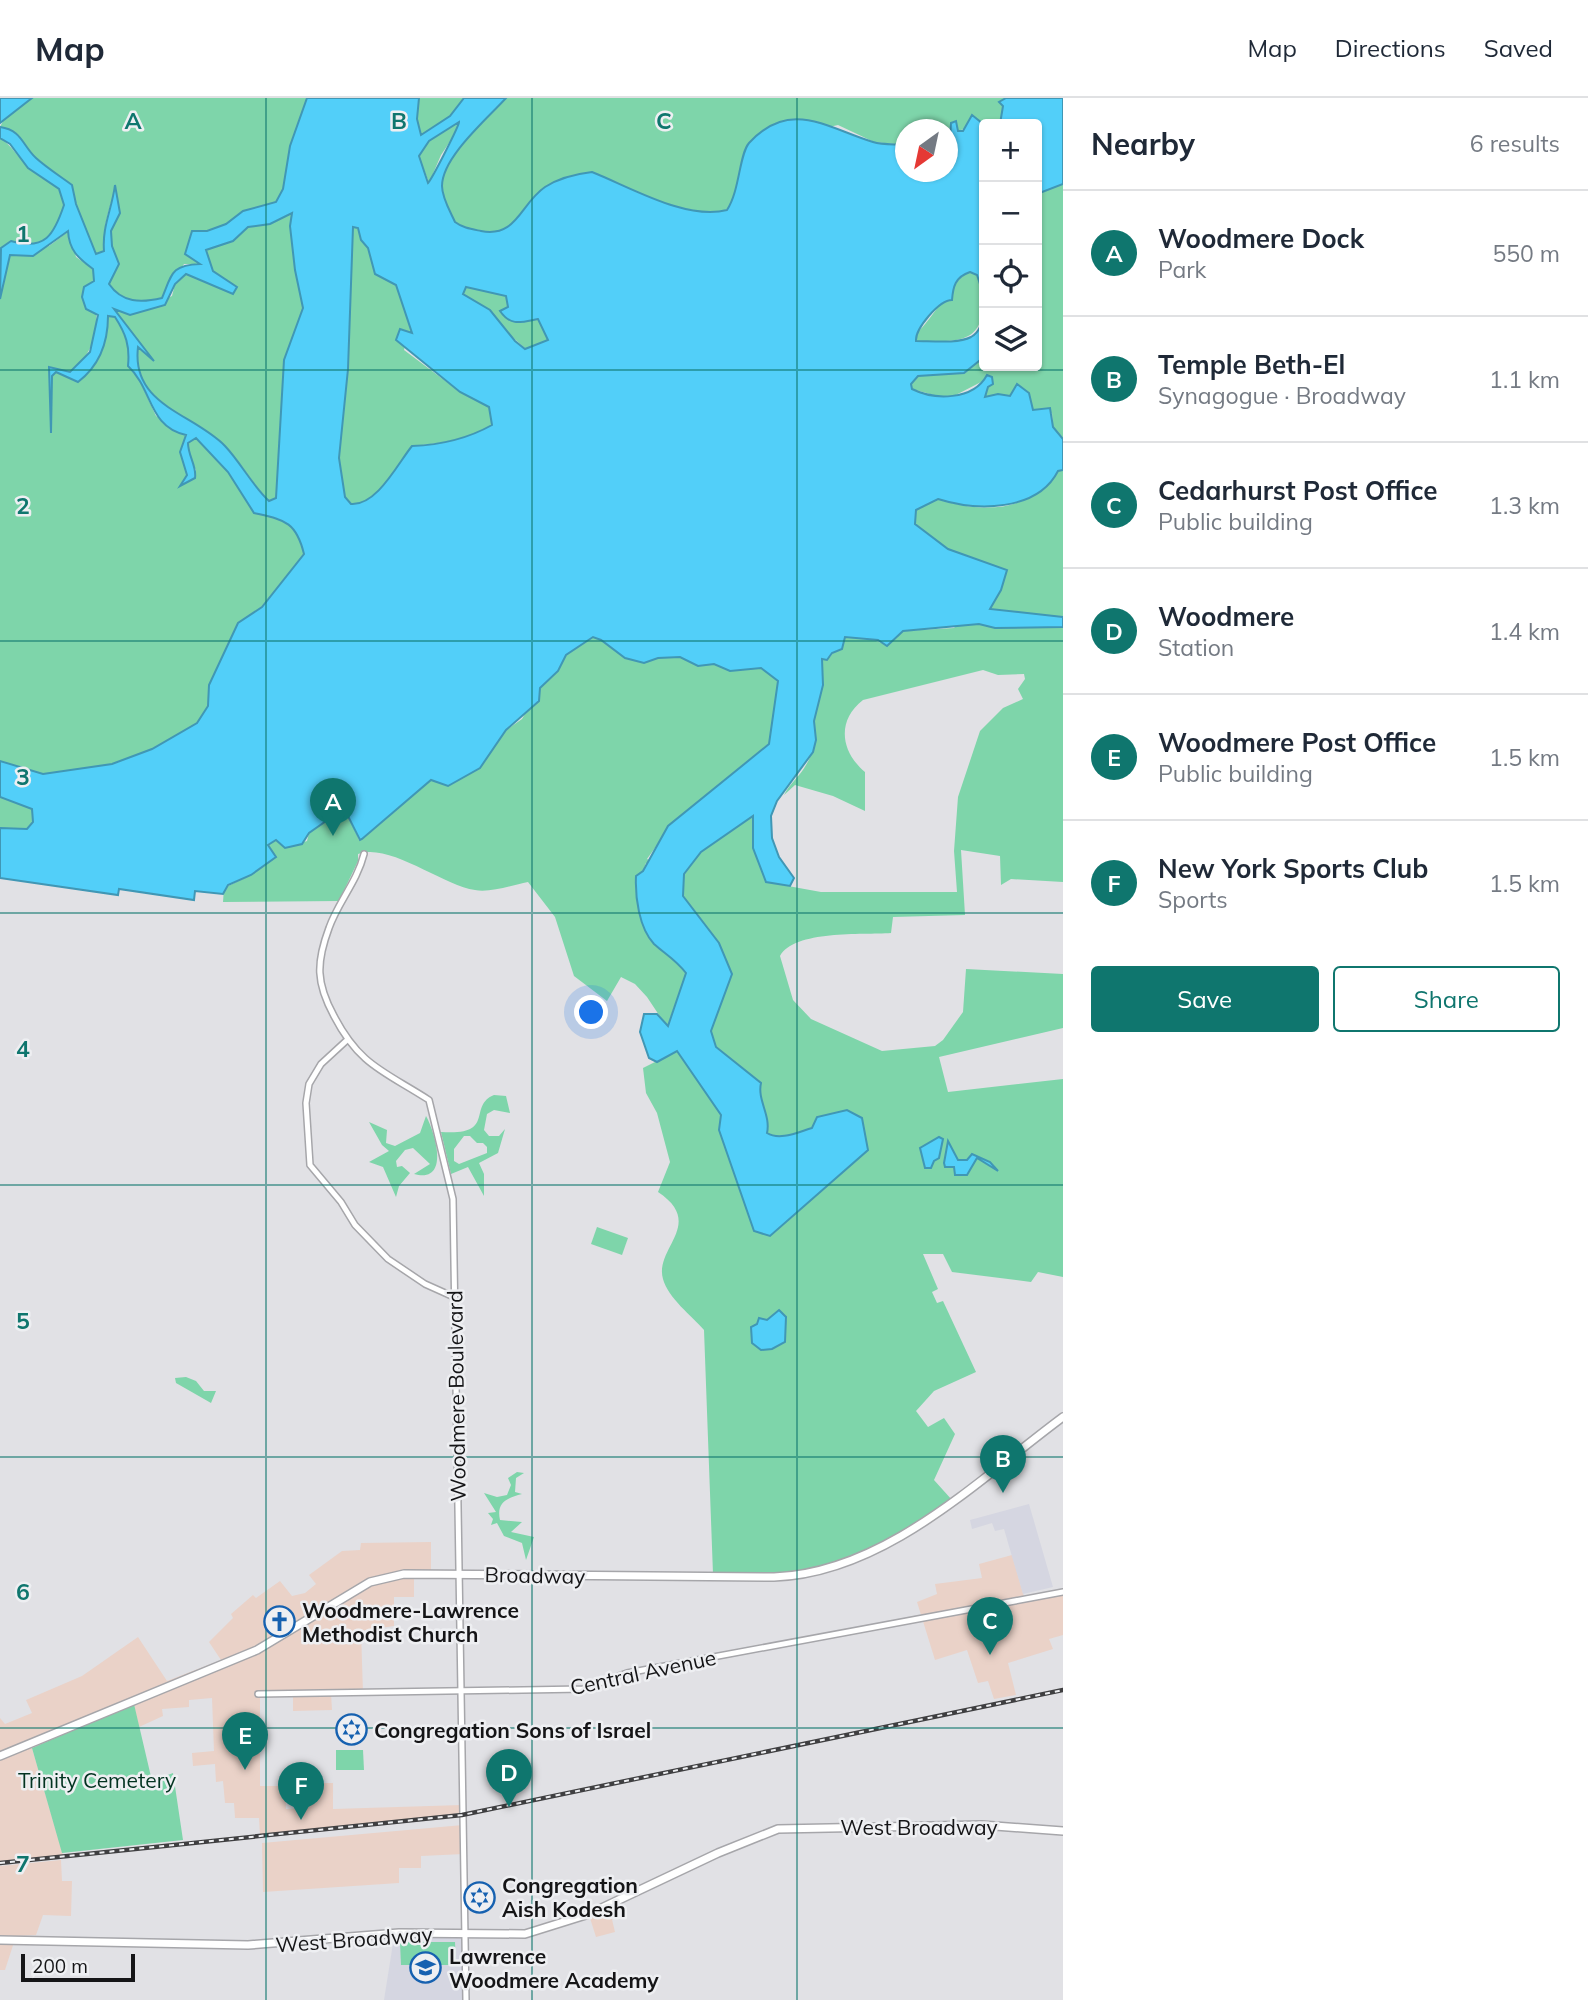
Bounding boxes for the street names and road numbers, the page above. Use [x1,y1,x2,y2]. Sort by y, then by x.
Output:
street label: Woodmere Boulevard [441,1290,471,1502]
street label: Broadway [484,1561,586,1589]
street label: Central Avenue [568,1644,718,1700]
street label: West Broadway [840,1814,998,1840]
street label: West Broadway [275,1921,433,1957]

